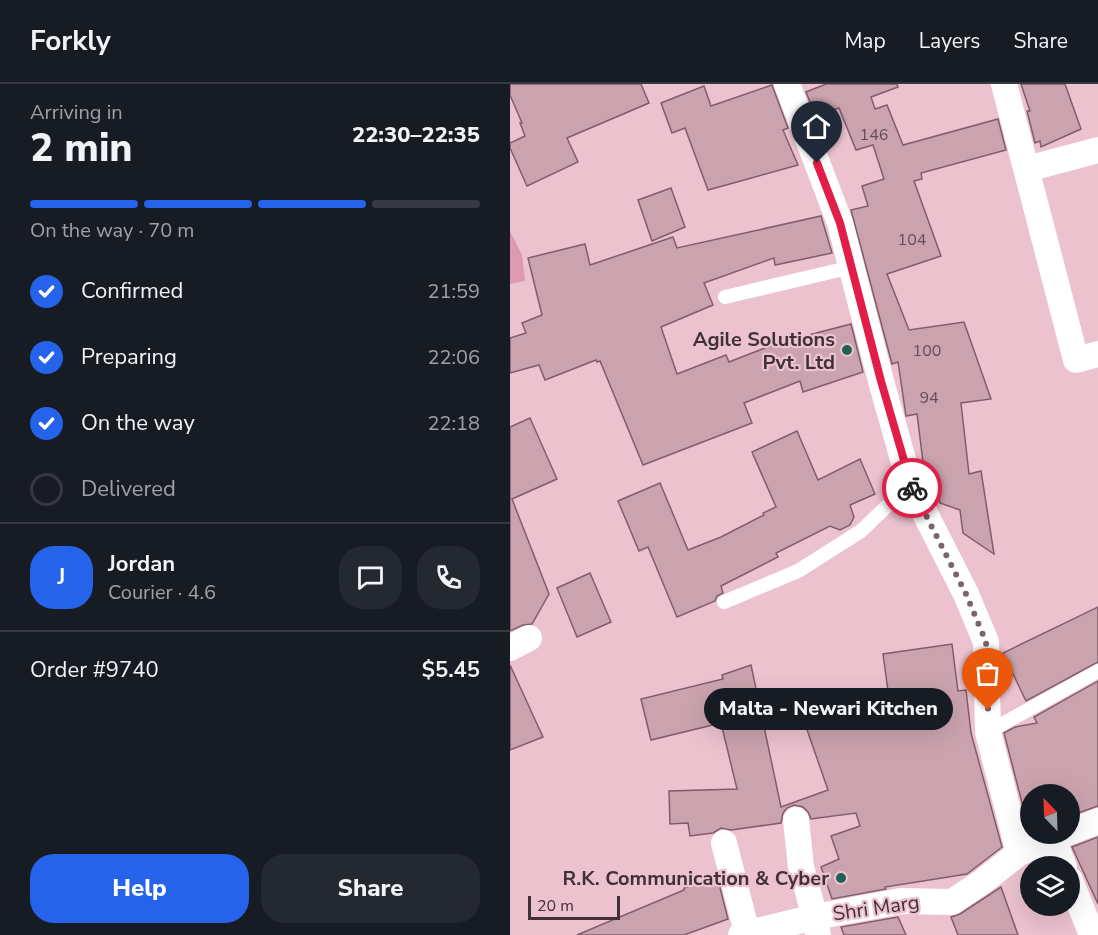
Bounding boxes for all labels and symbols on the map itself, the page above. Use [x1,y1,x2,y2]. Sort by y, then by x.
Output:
pin [791,101,842,163]
house number: 146 [860,124,888,146]
house number: 104 [898,229,927,251]
place label: Agile Solutions Pvt. Ltd [693,326,835,376]
house number: 100 [913,340,941,362]
marker: Agile Solutions Pvt. Ltd [840,343,854,357]
house number: 94 [919,387,939,409]
courier [882,458,942,518]
pin [962,648,1013,710]
callout: Malta - Newari Kitchen [703,689,952,731]
north arrow [1020,784,1080,844]
place label: R.K. Communication & Cyber [563,865,829,892]
marker: R.K. Communication & Cyber [834,871,848,885]
street label: Shri Marg [831,889,921,927]
scale bar [528,893,620,920]

